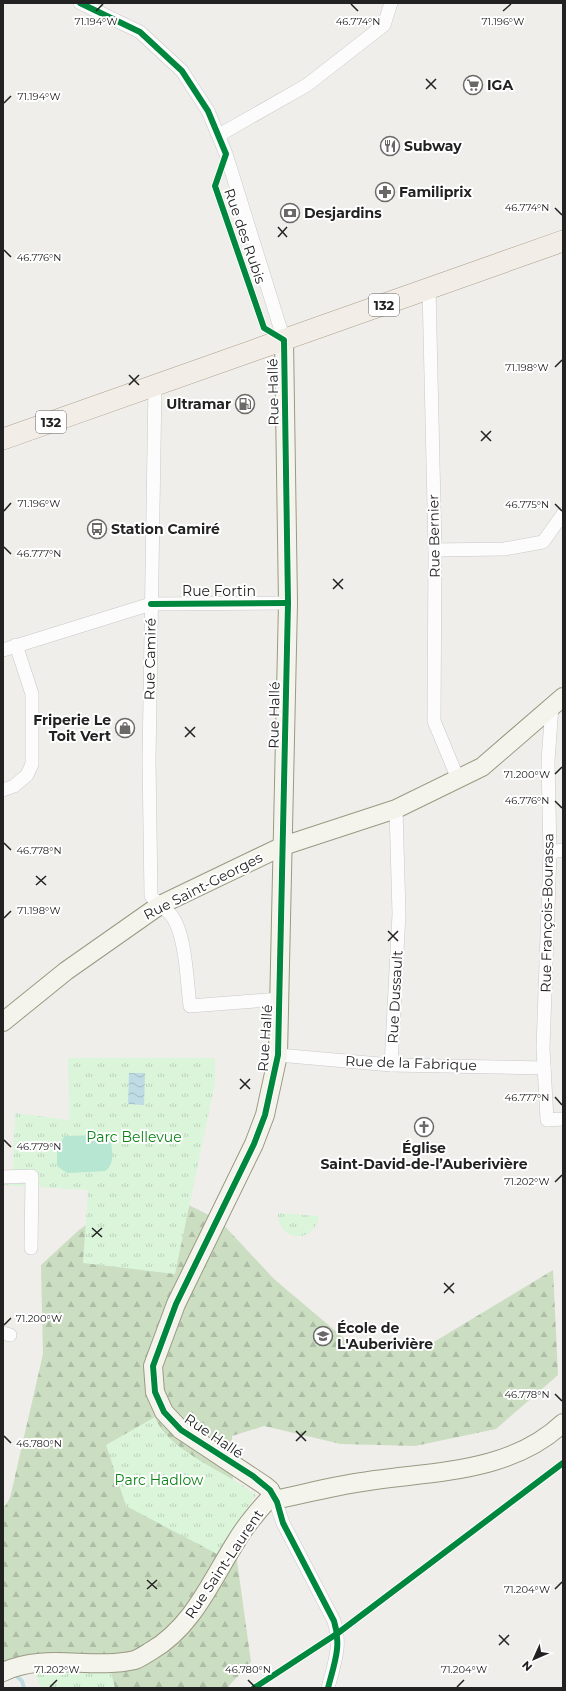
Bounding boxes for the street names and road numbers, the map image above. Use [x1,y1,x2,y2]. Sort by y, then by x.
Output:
street label: Rue des Rubis [220,186,270,286]
road number: 132 [369,294,399,316]
street label: Rue Hallé [263,358,283,426]
road number: 132 [36,411,66,433]
street label: Rue Bernier [424,494,444,578]
street label: Rue Fortin [182,582,256,600]
street label: Rue Camiré [140,618,160,700]
street label: Rue Hallé [264,681,284,749]
street label: Rue François-Bourassa [537,833,557,993]
street label: Rue Saint-Georges [140,848,266,924]
street label: Rue Dussault [384,950,406,1044]
street label: Rue Hallé [254,1004,276,1072]
street label: Rue de la Fabrique [345,1052,477,1074]
street label: Rue Hallé [181,1410,247,1462]
street label: Rue Saint-Laurent [181,1506,267,1622]

